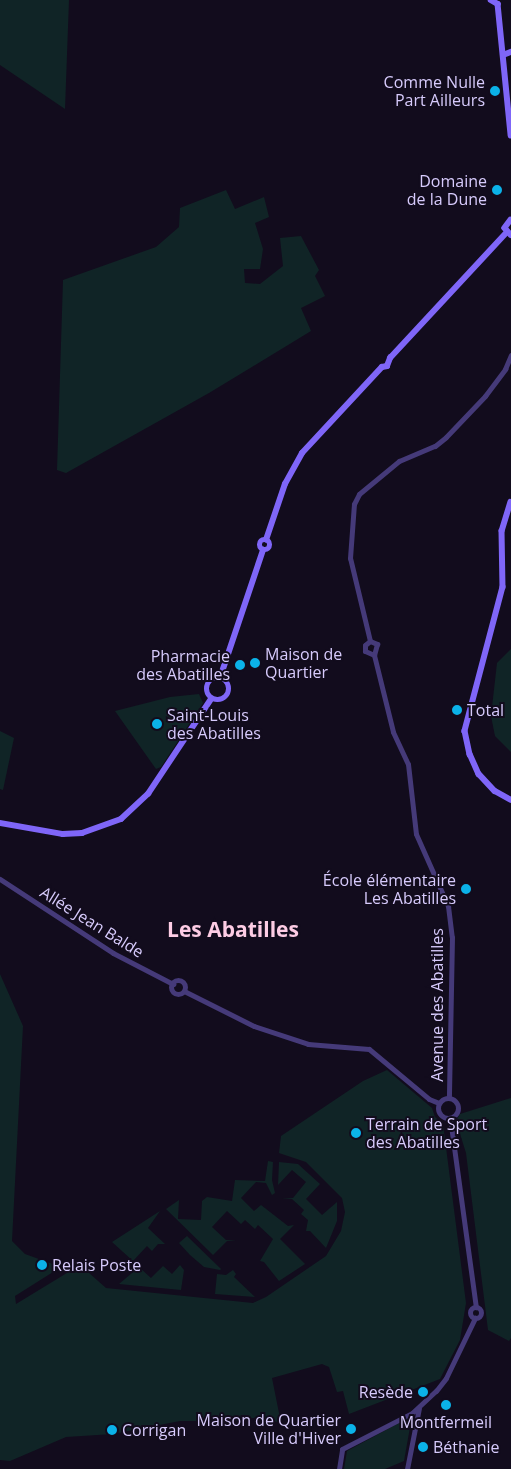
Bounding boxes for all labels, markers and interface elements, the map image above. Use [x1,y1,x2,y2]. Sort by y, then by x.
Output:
place label: Comme Nulle Part Ailleurs [384,72,485,110]
marker: Comme Nulle Part Ailleurs [489,85,501,97]
place label: Domaine de la Dune [407,171,487,209]
marker: Domaine de la Dune [491,184,503,196]
place label: Maison de Quartier [265,644,342,682]
place label: Pharmacie des Abatilles [136,646,230,684]
marker: Maison de Quartier [249,657,261,669]
marker: Pharmacie des Abatilles [234,659,246,671]
place label: Total [467,700,504,720]
marker: Total [451,704,463,716]
place label: Saint-Louis des Abatilles [167,705,261,743]
marker: Saint-Louis des Abatilles [151,718,163,730]
place label: École élémentaire Les Abatilles [323,870,456,908]
street label: Allée Jean Balde [37,882,147,962]
marker: École élémentaire Les Abatilles [460,883,472,895]
district label: Les Abatilles [167,916,299,942]
street label: Avenue des Abatilles [427,928,447,1082]
place label: Terrain de Sport des Abatilles [366,1114,487,1152]
marker: Terrain de Sport des Abatilles [350,1127,362,1139]
place label: Relais Poste [52,1255,141,1275]
marker: Relais Poste [36,1259,48,1271]
place label: Resède [359,1382,413,1402]
marker: Resède [417,1386,429,1398]
marker: Montfermeil [440,1399,452,1411]
place label: Maison de Quartier Ville d'Hiver [197,1410,341,1448]
place label: Montfermeil [400,1412,492,1432]
place label: Corrigan [122,1420,186,1440]
marker: Maison de Quartier Ville d'Hiver [345,1423,357,1435]
marker: Corrigan [106,1424,118,1436]
place label: Béthanie [433,1437,500,1457]
marker: Béthanie [417,1441,429,1453]

